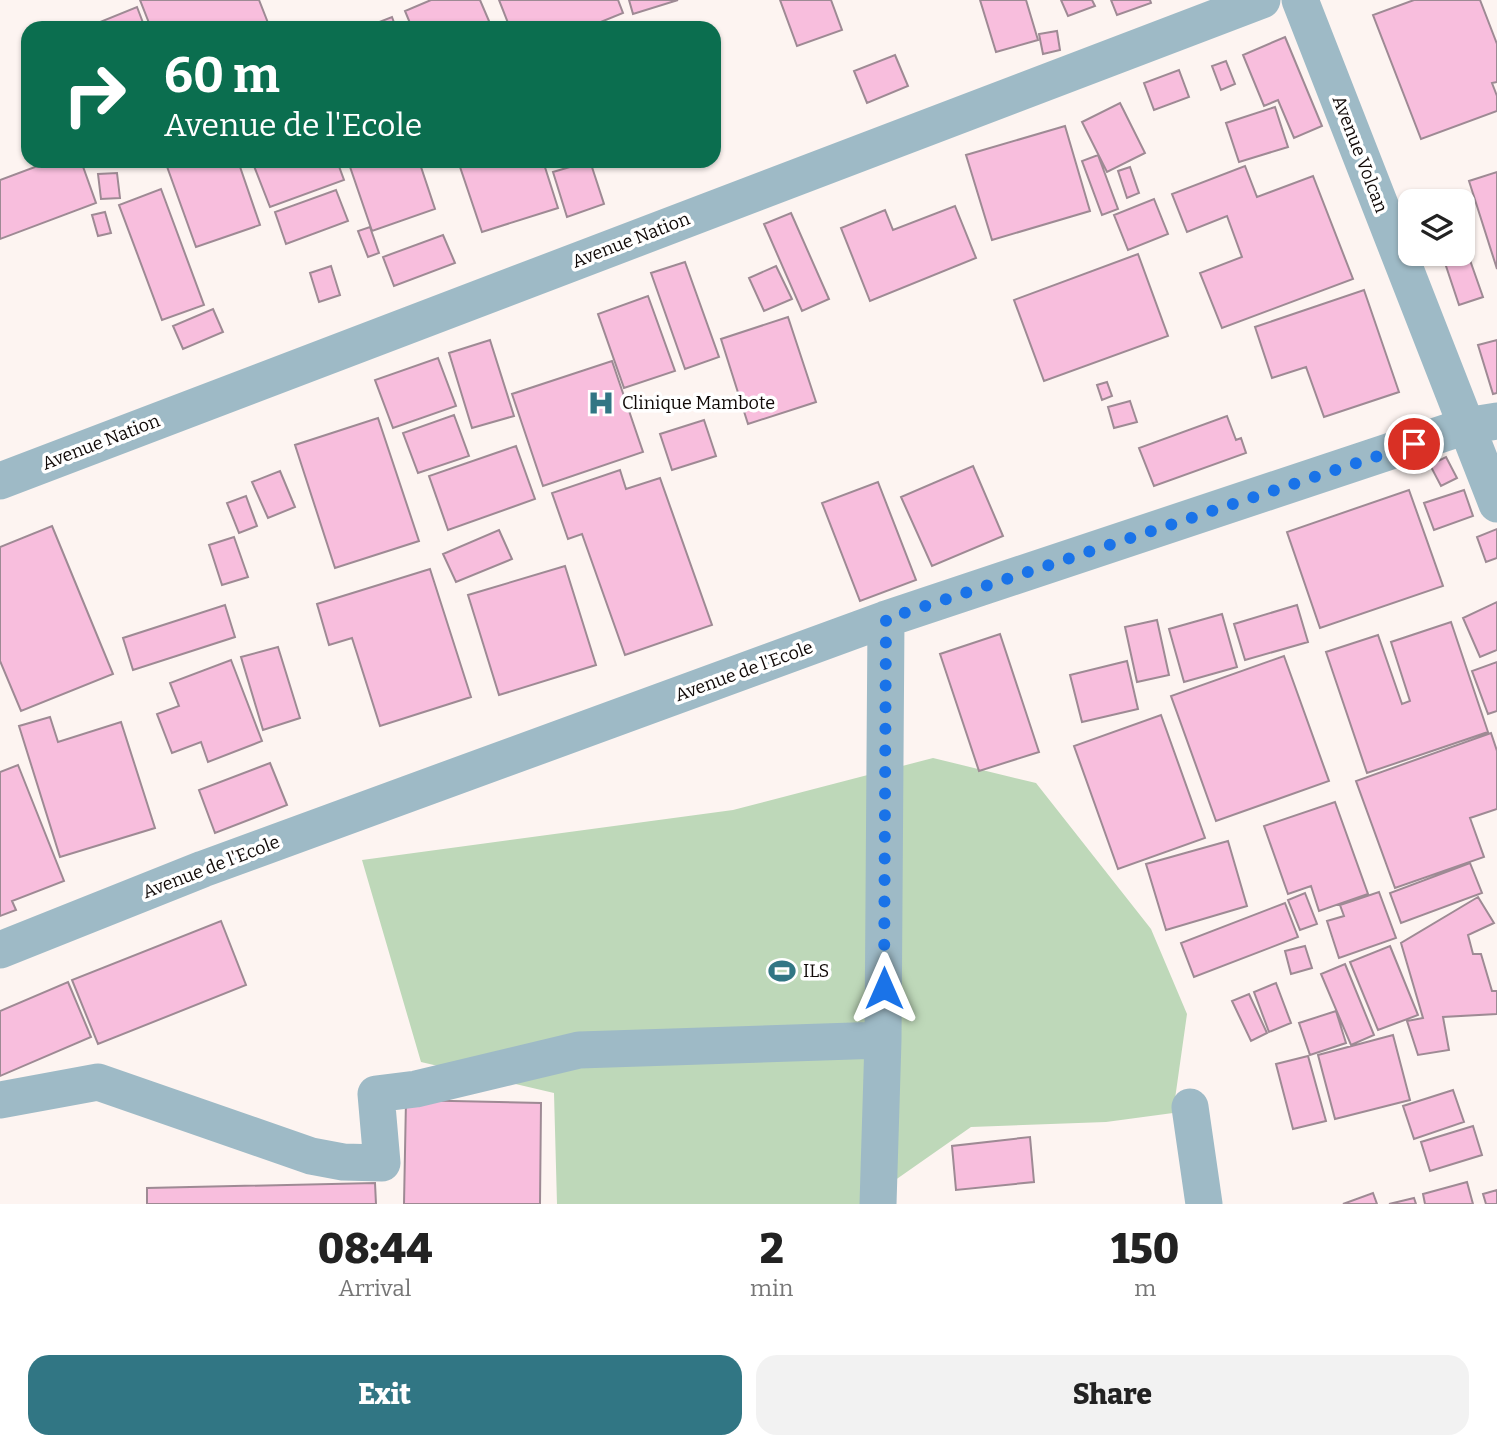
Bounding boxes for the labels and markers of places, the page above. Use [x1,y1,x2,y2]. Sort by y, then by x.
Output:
hospital icon: Clinique Mambote [586,388,616,418]
place label: Clinique Mambote [622,392,775,414]
pin [1384,414,1444,474]
sports icon: ILS [767,956,797,986]
place label: ILS [803,960,829,982]

